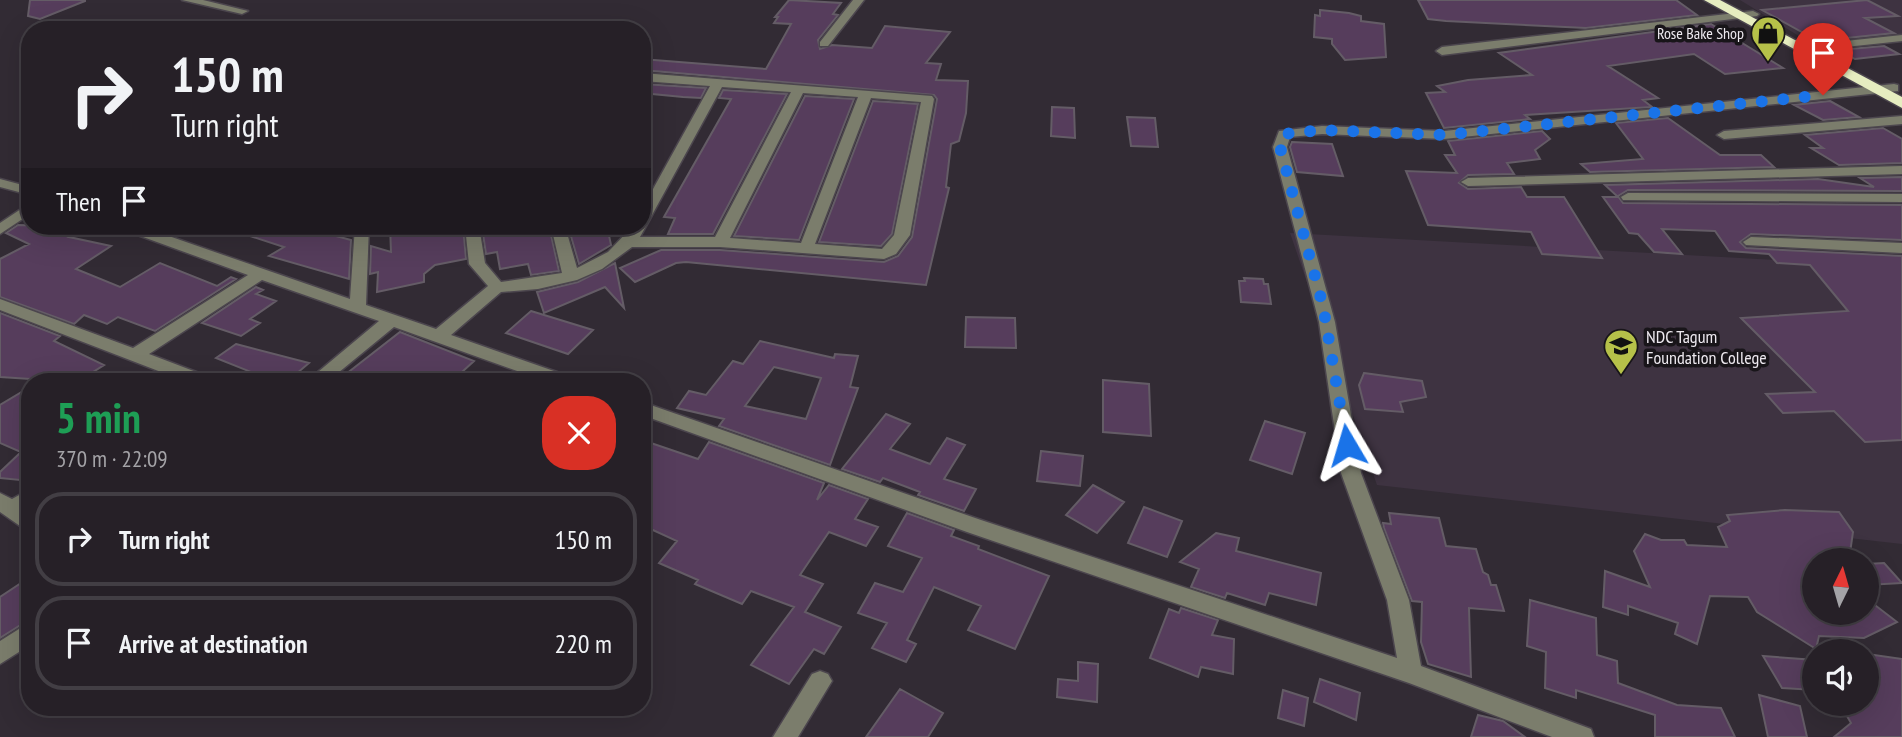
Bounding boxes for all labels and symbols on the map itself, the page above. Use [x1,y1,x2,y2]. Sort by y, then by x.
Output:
shop icon: Rose Bake Shop [1749,14,1787,63]
place label: Rose Bake Shop [1657,23,1744,43]
pin [1793,23,1853,95]
place label: NDC Tagum Foundation College [1646,325,1767,369]
school or university icon: NDC Tagum Foundation College [1602,327,1640,376]
position arrow [1310,408,1384,482]
north arrow [1802,548,1880,625]

